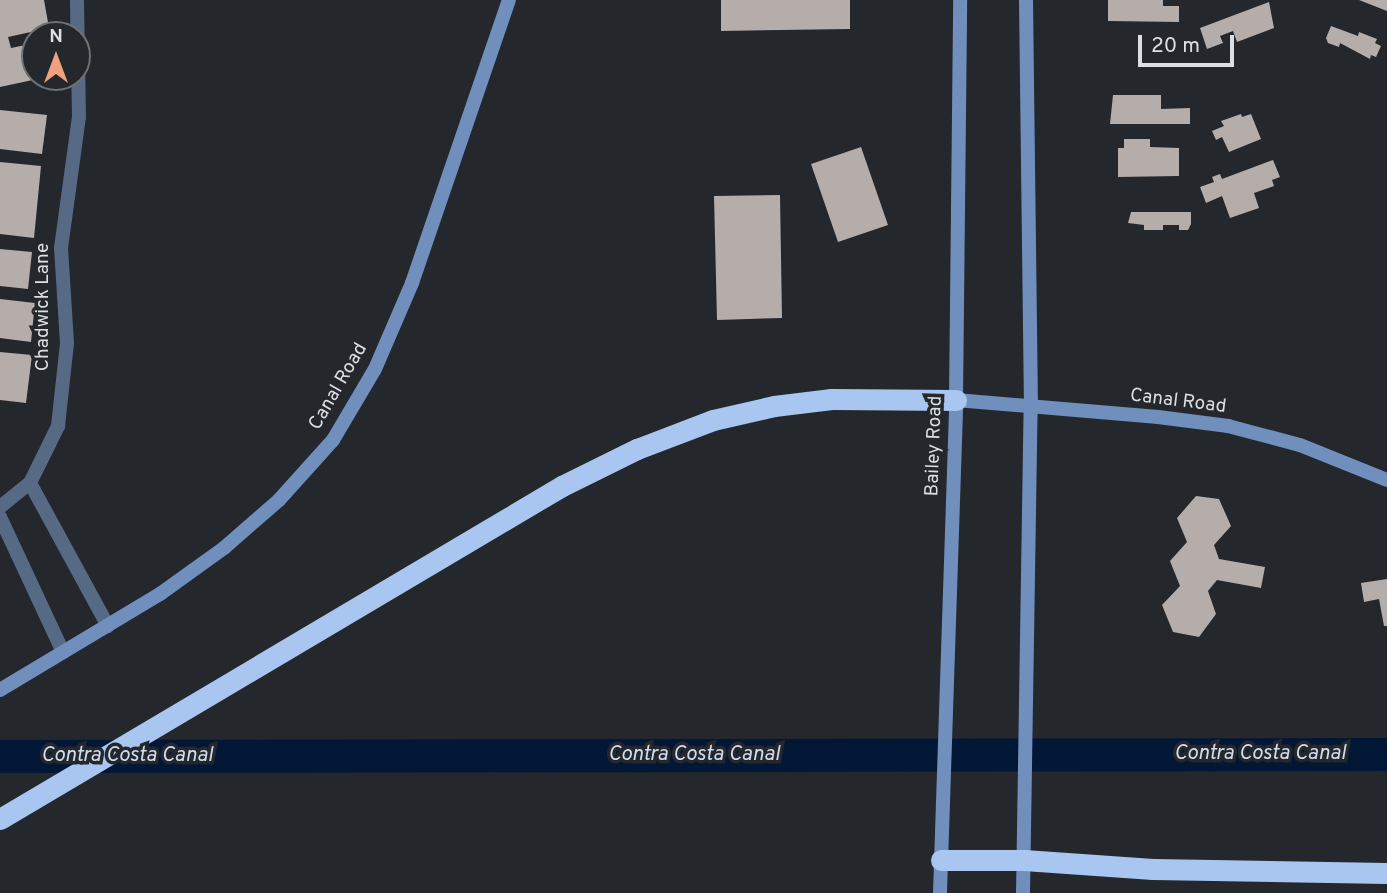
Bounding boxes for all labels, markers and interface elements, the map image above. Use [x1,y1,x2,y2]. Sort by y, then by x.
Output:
north arrow [21,21,91,91]
scale bar [1142,21,1238,65]
text: N [49,25,63,49]
text: 20 m [1151,33,1200,60]
street label: Chadwick Lane [33,243,55,371]
street label: Canal Road [305,339,373,435]
street label: Canal Road [1129,385,1227,419]
street label: Bailey Road [922,395,948,497]
water label: Contra Costa Canal [1174,741,1346,767]
water label: Contra Costa Canal [608,742,780,768]
water label: Contra Costa Canal [41,743,213,769]

